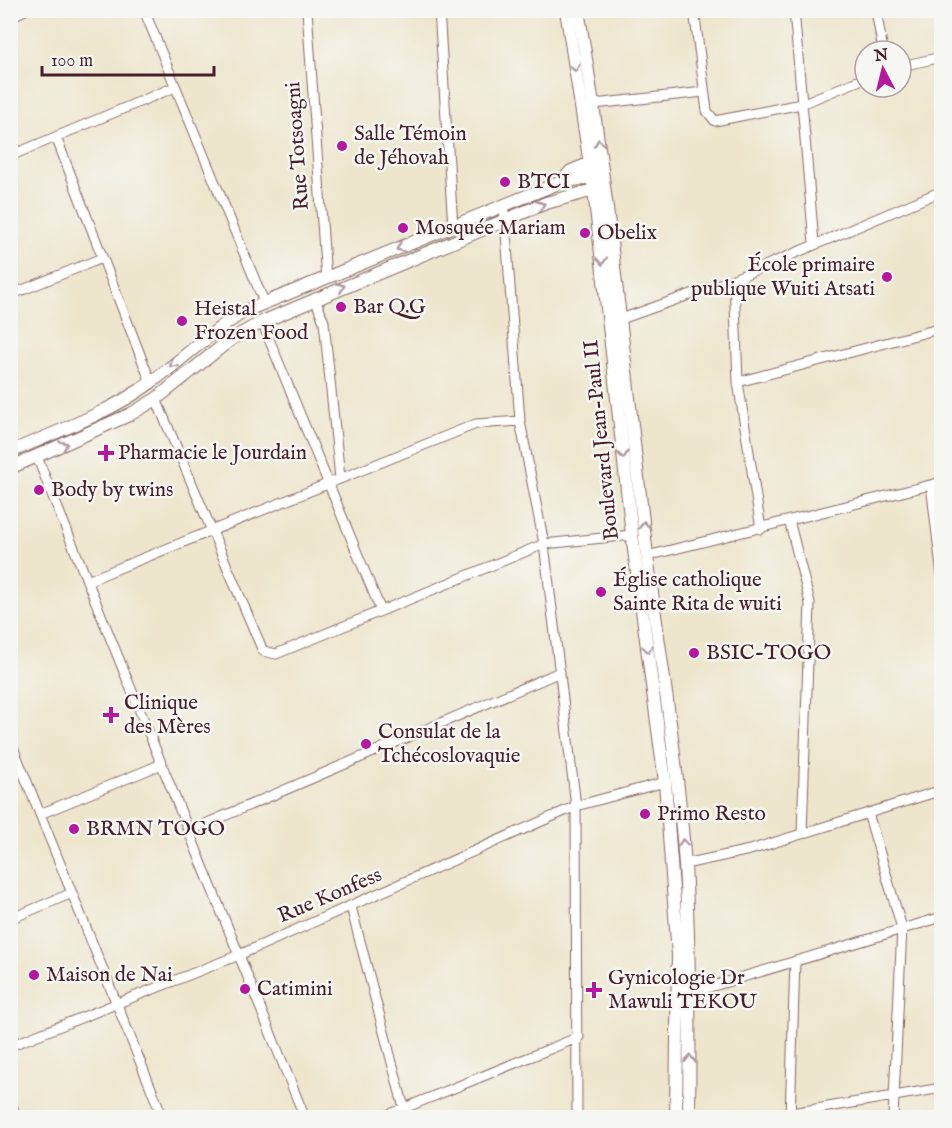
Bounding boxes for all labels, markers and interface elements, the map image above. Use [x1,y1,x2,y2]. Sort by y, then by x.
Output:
scale bar [42,39,214,77]
north arrow [853,39,913,99]
text: N [872,45,890,67]
text: 100 m [51,50,93,73]
one-way arrow [568,63,581,73]
street label: Rue Totsoagni [280,81,316,211]
place label: Salle Témoin de Jéhovah [354,121,467,172]
marker: Salle Témoin de Jéhovah [335,139,349,153]
one-way arrow [593,139,606,148]
place label: BTCI [517,169,570,196]
marker: BTCI [498,175,512,189]
one-way arrow [535,200,546,212]
place label: Mosquée Mariam [415,215,566,242]
place label: Obelix [597,220,657,247]
marker: Mosquée Mariam [396,221,410,235]
marker: Obelix [578,226,592,240]
one-way arrow [396,241,407,253]
place label: École primaire publique Wuiti Atsati [691,251,875,303]
one-way arrow [595,257,608,266]
marker: École primaire publique Wuiti Atsati [880,270,894,284]
one-way arrow [335,282,346,294]
place label: Bar Q.G [353,294,426,321]
place label: Heistal Frozen Food [194,296,309,347]
marker: Bar Q.G [334,300,348,314]
marker: Heistal Frozen Food [175,314,189,328]
street label: Boulevard Jean-Paul II [578,339,626,541]
one-way arrow [169,357,180,368]
one-way arrow [58,440,69,452]
place label: Pharmacie le Jourdain [118,440,307,467]
marker: Pharmacie le Jourdain [99,446,113,460]
one-way arrow [616,451,629,460]
place label: Body by twins [51,477,173,504]
marker: Body by twins [32,483,46,497]
one-way arrow [638,520,651,529]
place label: Église catholique Sainte Rita de wuiti [613,566,782,618]
marker: Église catholique Sainte Rita de wuiti [594,585,608,599]
place label: BSIC-TOGO [706,640,831,667]
one-way arrow [641,644,653,653]
marker: BSIC-TOGO [687,646,701,660]
place label: Clinique des Mères [124,690,211,741]
marker: Clinique des Mères [102,706,120,724]
place label: Consulat de la Tchécoslovaquie [378,719,521,770]
marker: Consulat de la Tchécoslovaquie [359,737,373,751]
place label: Primo Resto [657,801,766,828]
marker: Primo Resto [638,807,652,821]
place label: BRMN TOGO [86,816,225,843]
marker: BRMN TOGO [67,822,81,836]
one-way arrow [677,839,690,848]
street label: Rue Konfess [274,862,386,930]
place label: Maison de Nai [46,962,173,989]
place label: Gynicologie Dr Mawuli TEKOU [608,965,757,1016]
marker: Maison de Nai [27,968,41,982]
place label: Catimini [257,976,333,1003]
marker: Gynicologie Dr Mawuli TEKOU [585,981,603,999]
marker: Catimini [238,982,252,996]
one-way arrow [683,1055,696,1064]

